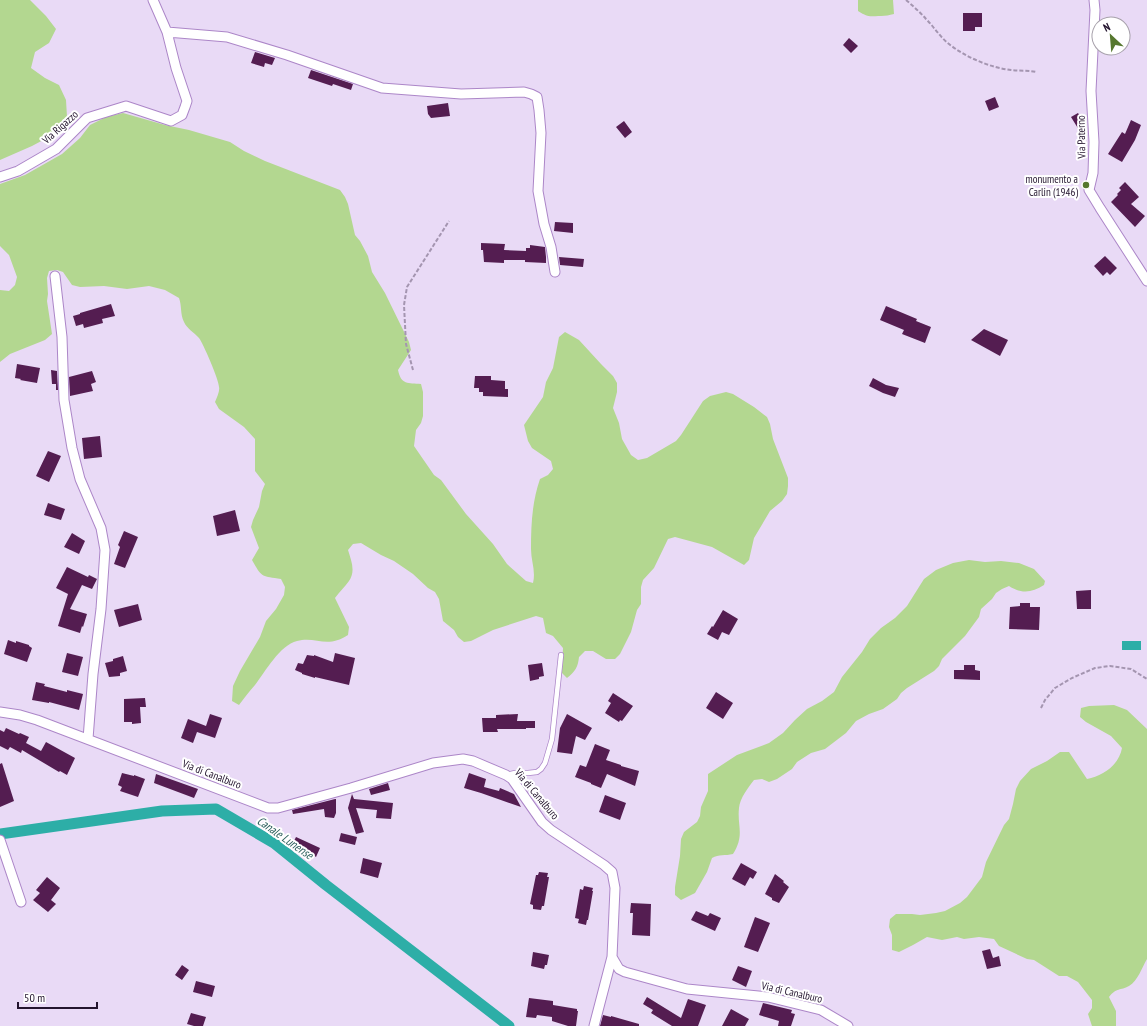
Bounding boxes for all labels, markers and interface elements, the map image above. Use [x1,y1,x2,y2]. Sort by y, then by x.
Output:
north arrow [1091,16,1131,56]
text: N [1101,19,1112,35]
street label: Via Rigazzo [38,107,81,147]
street label: Via Paterno [1074,115,1088,160]
place label: monumento a Carlin (1946) [1026,172,1078,199]
marker: monumento a Carlin (1946) [1081,180,1091,190]
street label: Via di Canalburo [180,756,244,792]
street label: Via di Canalburo [511,765,562,822]
water label: Canale Lunense [254,813,317,863]
street label: Via di Canalburo [759,978,824,1006]
scale bar [18,984,97,1010]
text: 50 m [24,990,45,1005]

